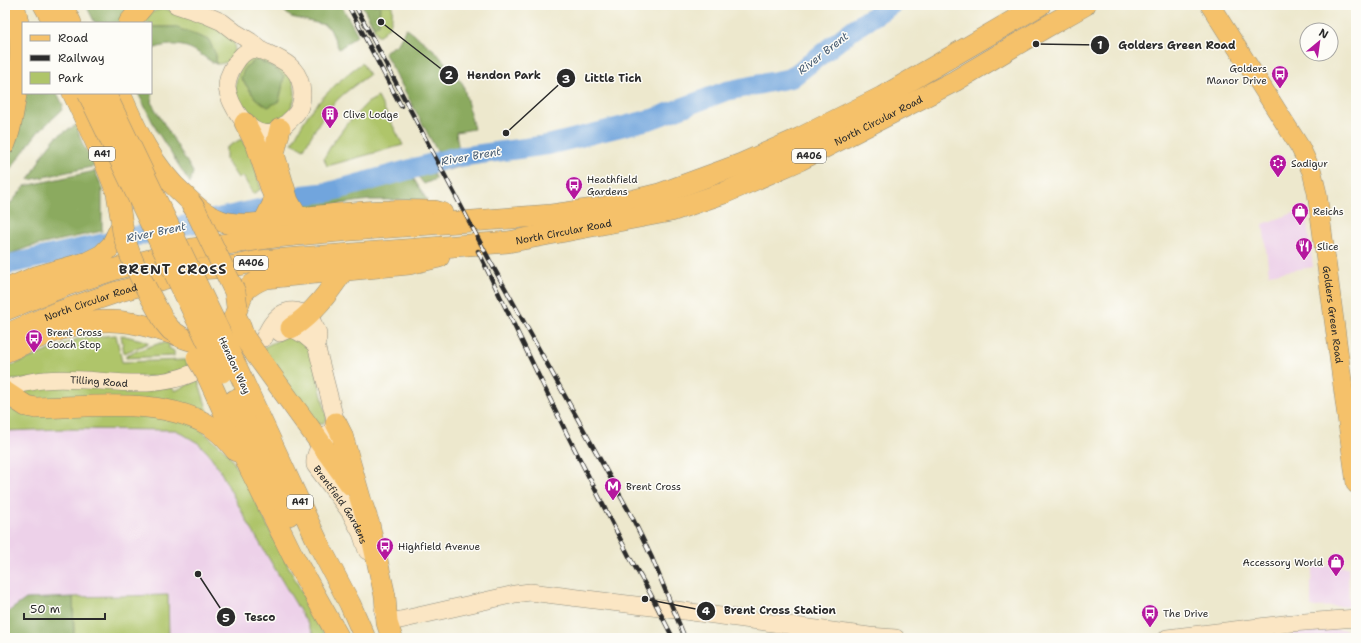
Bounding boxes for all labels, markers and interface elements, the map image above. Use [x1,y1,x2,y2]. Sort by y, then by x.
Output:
legend [22,22,152,94]
north arrow [1299,22,1339,62]
text: N [1316,25,1331,43]
water label: River Brent [795,29,852,78]
text: Road [58,30,89,46]
callout: Golders Green Road [1090,34,1243,57]
text: 1 [1097,37,1103,53]
text: Golders Green Road [1118,38,1236,53]
text: Railway [58,50,105,66]
place label: Golders Manor Drive [1207,62,1267,87]
callout: Hendon Park [439,63,549,86]
bus stop icon: Golders Manor Drive [1270,64,1290,89]
text: 2 [445,67,454,83]
callout: Little Tich [556,67,649,90]
text: Hendon Park [467,68,541,83]
text: Park [58,70,84,86]
text: 3 [562,71,570,87]
text: Little Tich [584,71,642,86]
street label: North Circular Road [832,92,925,149]
building icon: Clive Lodge [320,104,340,129]
place label: Clive Lodge [343,108,399,121]
water label: River Brent [440,144,502,169]
road number: A41 [89,147,115,161]
road number: A406 [792,149,826,163]
synagogue icon: Sadigur [1268,153,1288,178]
place label: Sadigur [1291,157,1328,170]
place label: Heathfield Gardens [587,173,638,198]
bus stop icon: Heathfield Gardens [564,175,584,200]
shop icon: Reichs [1290,201,1310,226]
place label: Reichs [1313,205,1344,218]
street label: North Circular Road [514,216,613,247]
water label: River Brent [125,219,188,246]
restaurant icon: Slice [1294,236,1314,261]
place label: Slice [1317,240,1339,253]
road number: A406 [234,256,268,270]
district label: BRENT CROSS [119,260,227,278]
street label: Golders Green Road [1320,265,1346,365]
street label: North Circular Road [42,280,140,324]
place label: Brent Cross Coach Stop [47,326,102,351]
bus stop icon: Brent Cross Coach Stop [24,328,44,353]
street label: Hendon Way [216,335,254,396]
street label: Tilling Road [70,373,129,390]
street label: Brentfield Gardens [310,463,370,546]
metro station icon: Brent Cross [603,476,623,501]
place label: Brent Cross [626,480,681,493]
road number: A41 [287,495,313,509]
bus stop icon: Highfield Avenue [375,536,395,561]
place label: Highfield Avenue [398,540,480,553]
shop icon: Accessory World [1326,552,1346,577]
place label: Accessory World [1243,556,1324,569]
scale bar [24,595,105,621]
callout: Brent Cross Station [696,599,844,622]
text: 50 m [30,601,60,617]
text: 4 [702,603,711,619]
text: Brent Cross Station [724,603,837,618]
bus stop icon: The Drive [1140,603,1160,628]
callout: Tesco [216,606,283,629]
place label: The Drive [1163,607,1209,620]
text: 5 [222,610,230,626]
text: Tesco [245,610,275,625]

